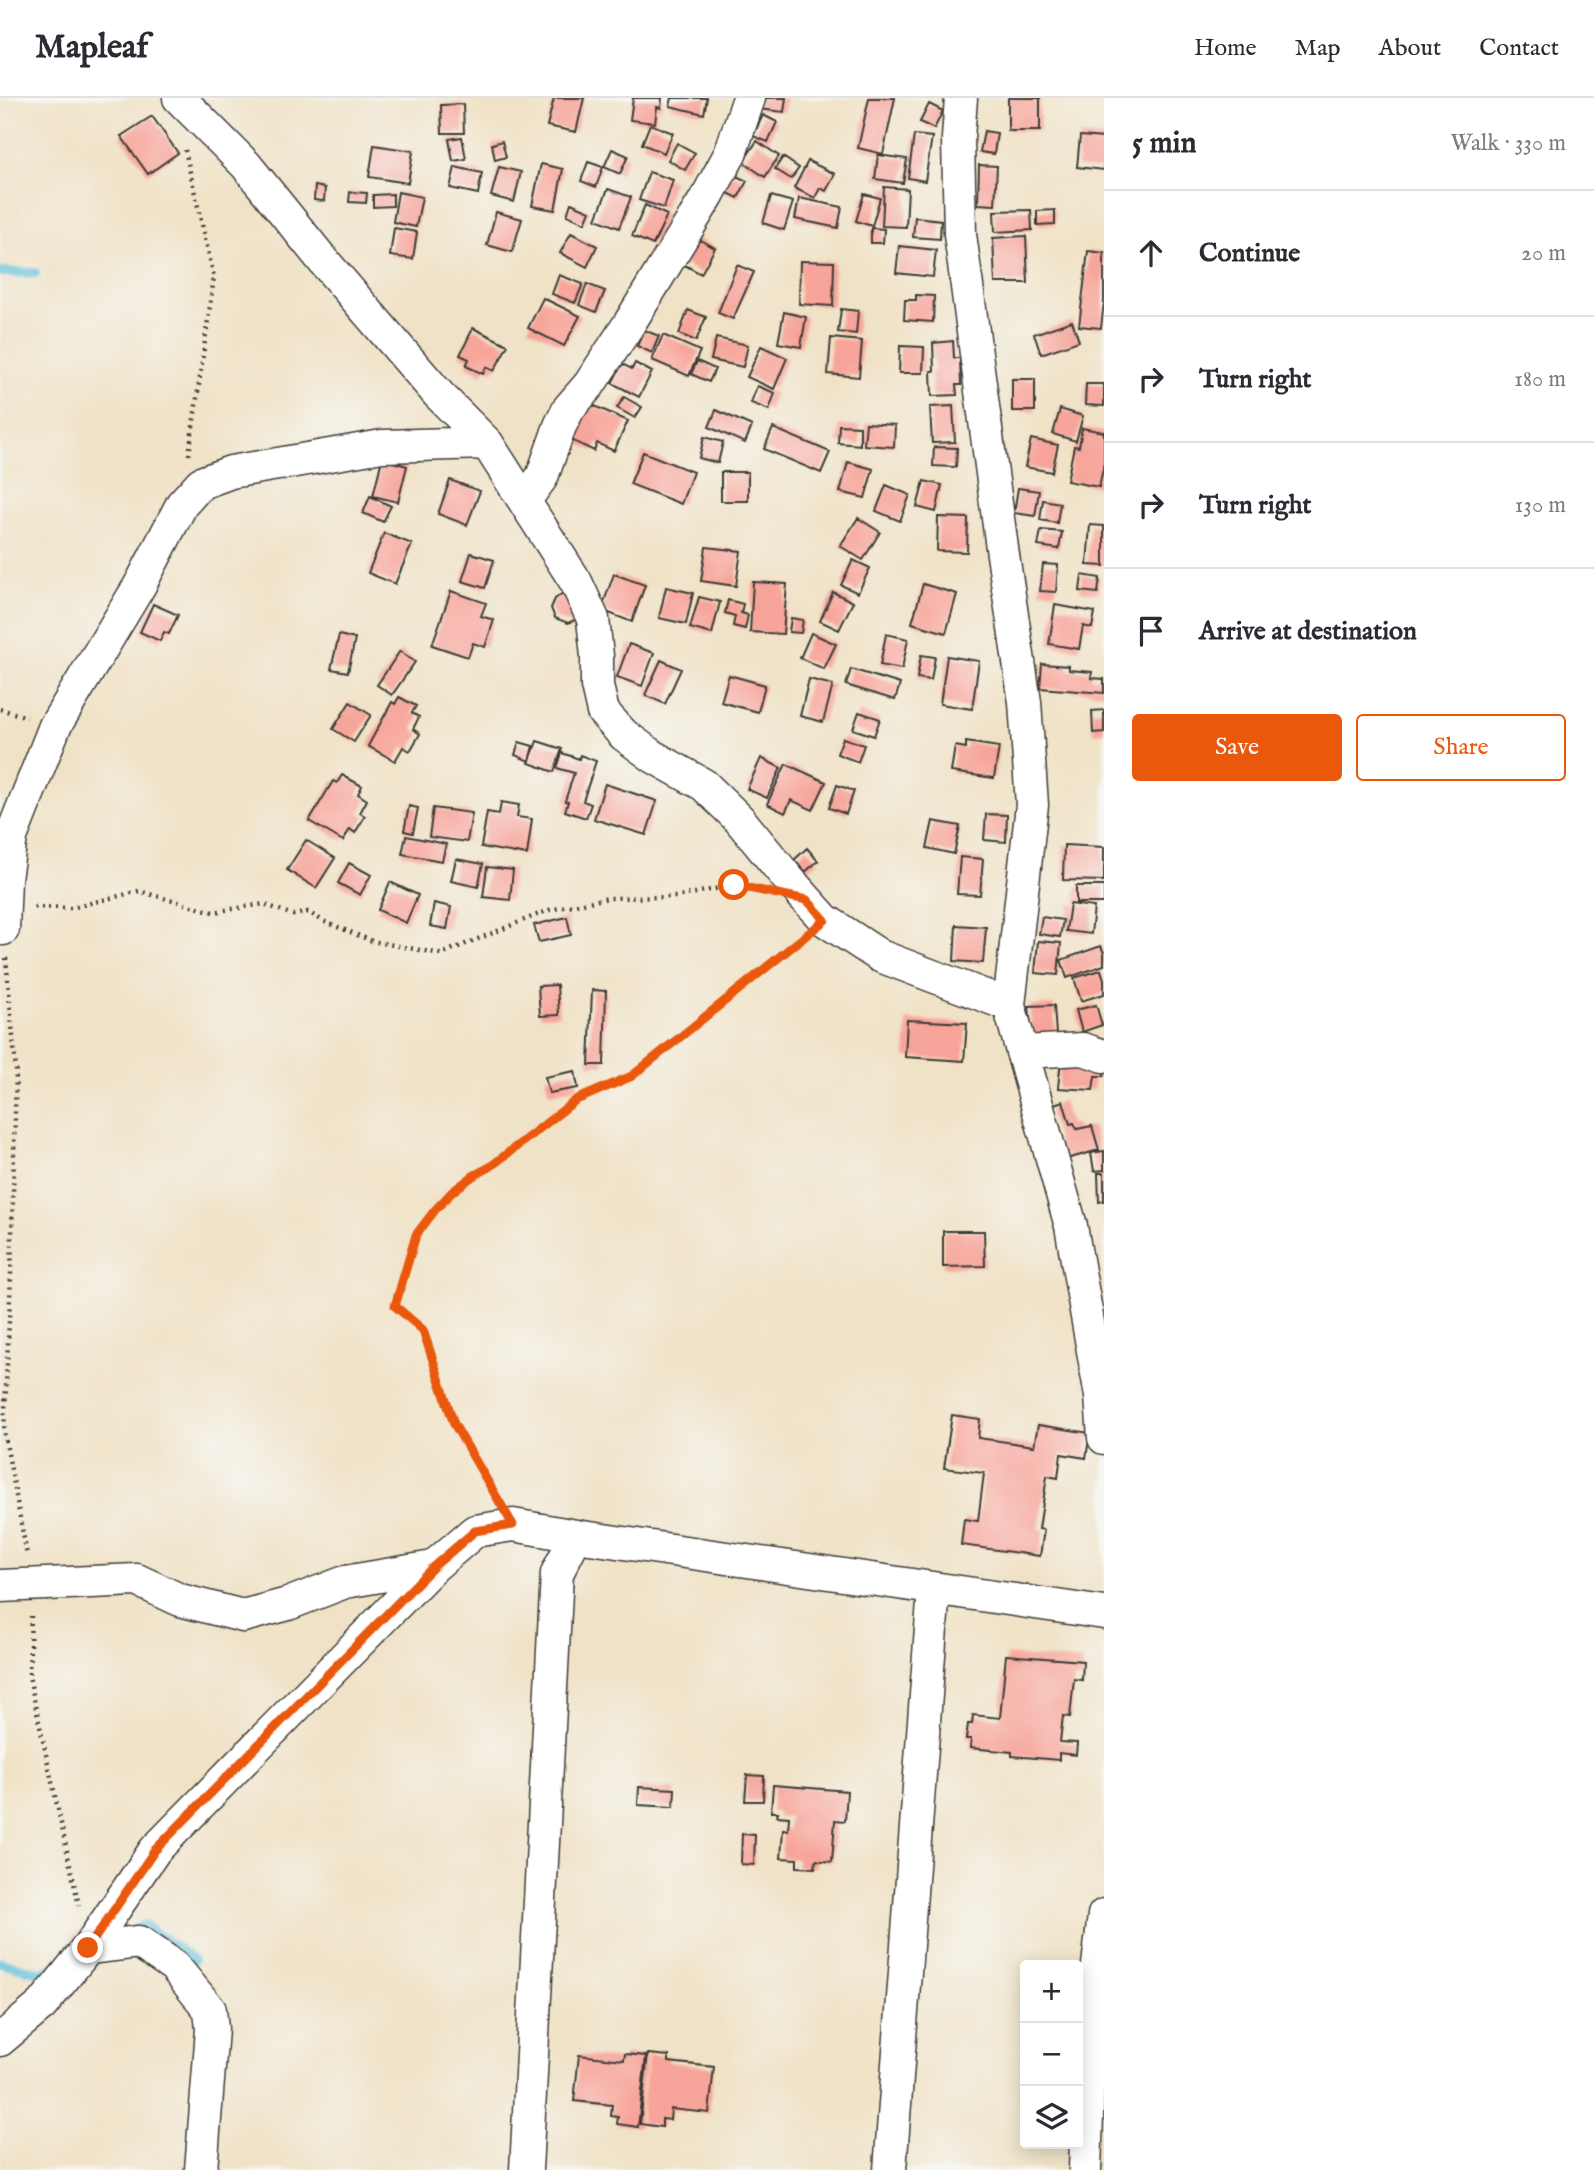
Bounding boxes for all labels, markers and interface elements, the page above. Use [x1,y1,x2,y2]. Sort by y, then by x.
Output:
text: Mapleaf [35,27,148,69]
text: Home [1194,33,1257,64]
text: Map [1295,33,1341,64]
text: About [1379,33,1441,64]
text: Contact [1479,33,1559,64]
text: 5 min [1132,125,1197,163]
text: Walk · 330 m [1451,129,1566,158]
icon: ahead [1132,234,1170,272]
text: Continue [1199,237,1300,270]
text: 20 m [1521,239,1566,268]
icon: right [1132,360,1170,398]
text: Turn right [1199,363,1312,396]
text: 180 m [1514,365,1566,394]
icon: right [1132,486,1170,524]
text: Turn right [1199,489,1312,522]
text: 130 m [1515,491,1566,520]
icon: arrive [1132,612,1170,650]
text: Arrive at destination [1199,615,1417,648]
button: Save [1132,714,1342,781]
button: Share [1356,714,1566,781]
route start [718,869,749,900]
route end [72,1932,103,1963]
map controls [1020,1960,1083,2149]
button: + [1020,1960,1083,2023]
button: − [1020,2023,1083,2086]
button: layers [1020,2086,1083,2149]

